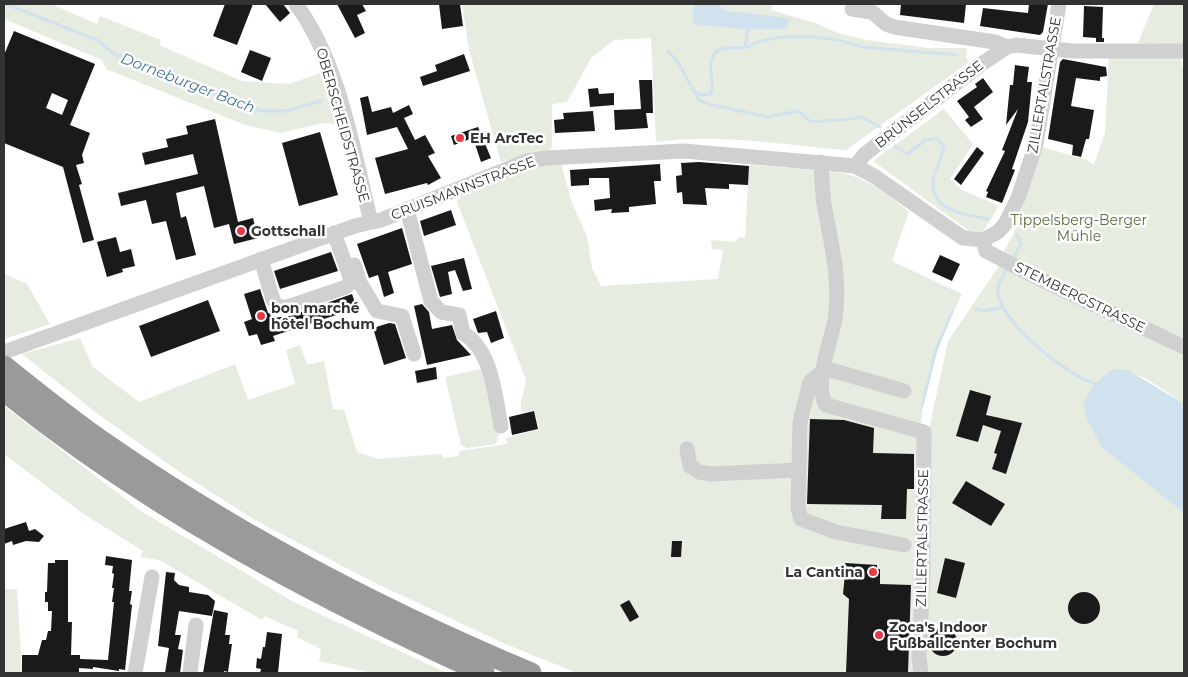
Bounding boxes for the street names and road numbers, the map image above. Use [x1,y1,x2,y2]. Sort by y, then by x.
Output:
street label: ZILLERTALSTRASSE [1023,15,1065,155]
street label: OBERSCHEIDSTRASSE [312,46,374,204]
street label: BRÜNSELSTRASSE [871,56,987,152]
street label: CRUISMANNSTRASSE [388,152,538,224]
street label: STEMBERGSTRASSE [1012,257,1148,337]
street label: ZILLERTALSTRASSE [912,469,932,607]

